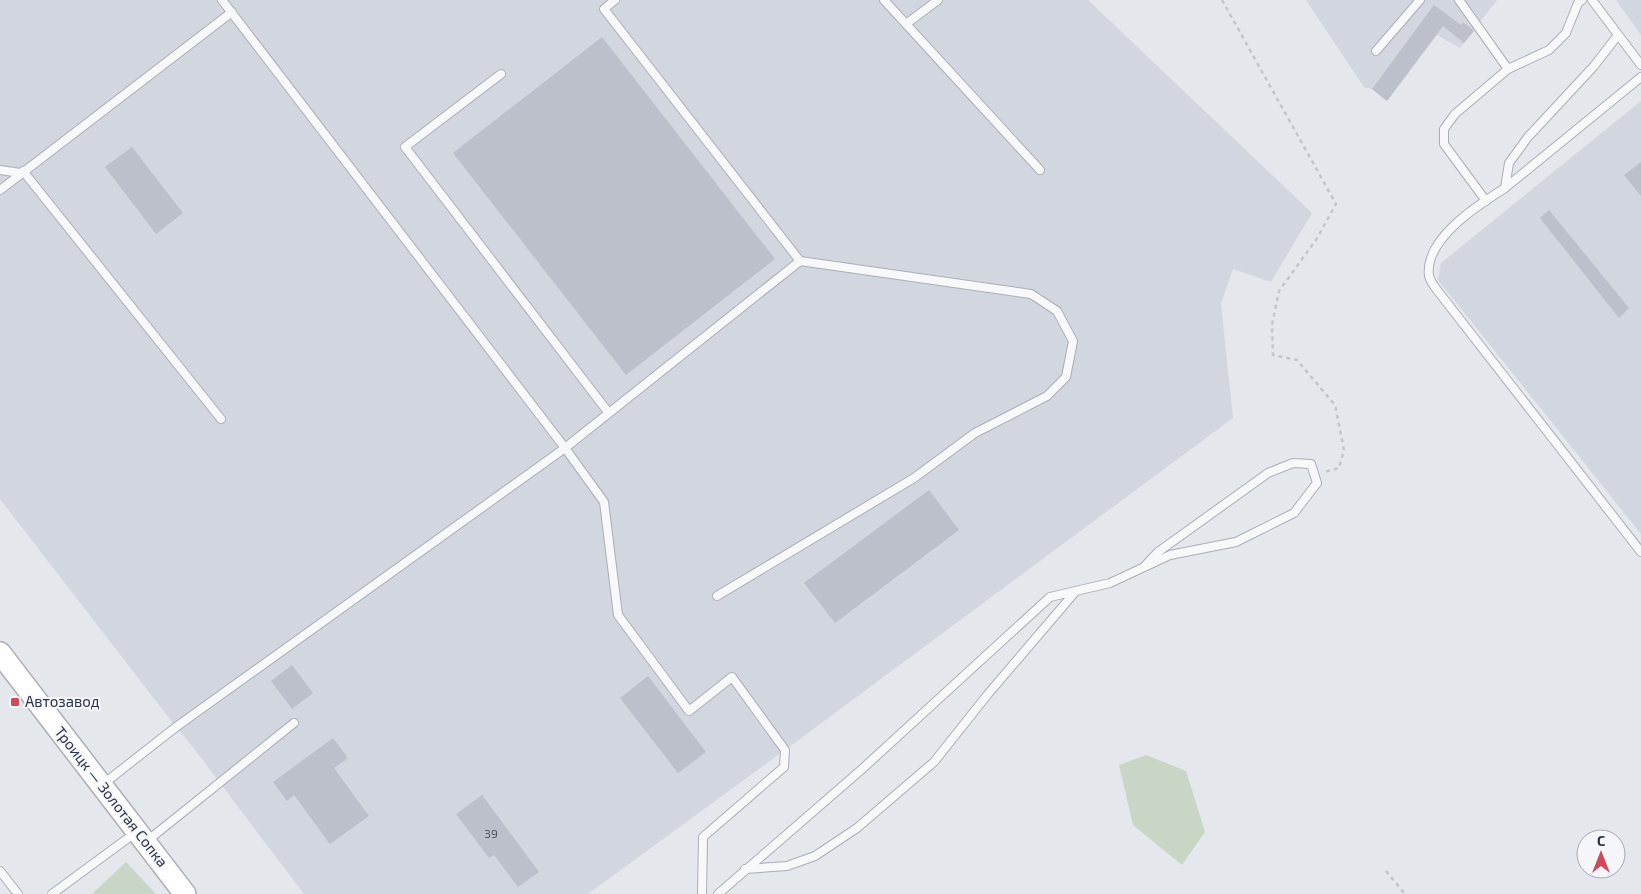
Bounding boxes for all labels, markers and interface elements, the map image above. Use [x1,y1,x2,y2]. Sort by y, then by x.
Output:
place label: Автозавод [25,692,100,710]
marker: Автозавод [9,696,21,708]
street label: Троицк — Золотая Сопка [51,723,172,870]
house number: 39 [484,826,498,840]
north arrow [1576,829,1626,879]
text: С [1597,832,1605,849]

